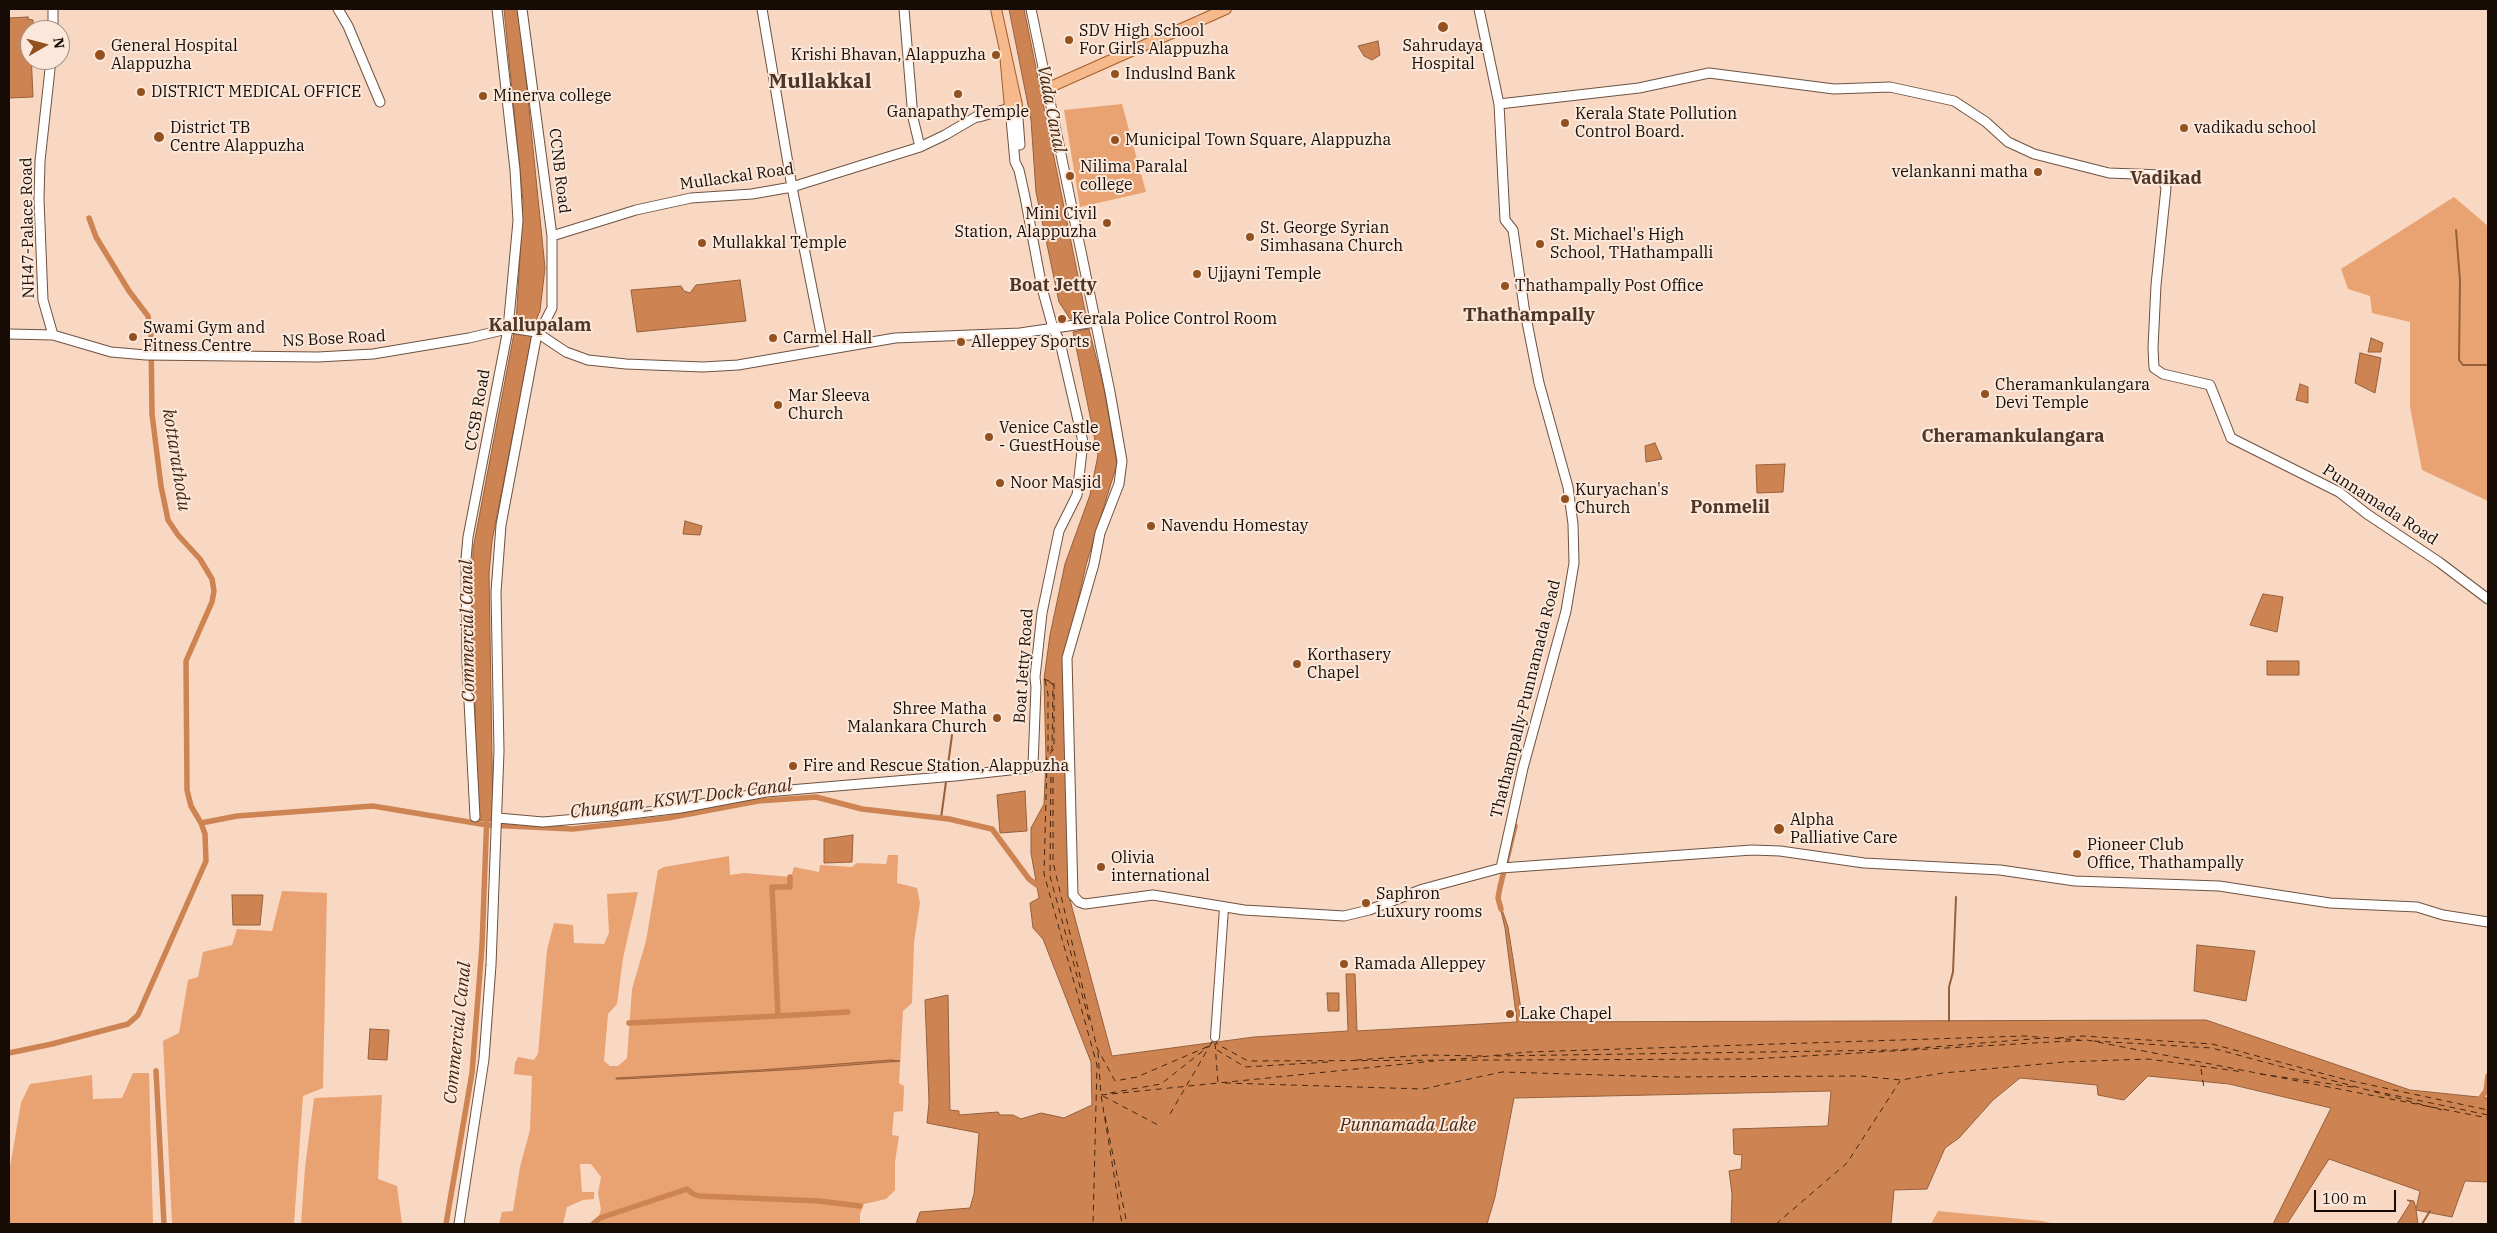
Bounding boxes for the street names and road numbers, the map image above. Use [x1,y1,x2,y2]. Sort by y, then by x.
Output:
street label: CCNB Road [544,127,574,215]
street label: NH47-Palace Road [17,157,39,299]
street label: Mullackal Road [679,159,795,195]
street label: NS Bose Road [282,327,386,351]
street label: CCSB Road [461,368,495,452]
street label: Punnamada Road [2319,461,2441,549]
street label: Thathampally-Punnamada Road [1487,578,1565,820]
street label: Boat Jetty Road [1010,608,1038,724]

